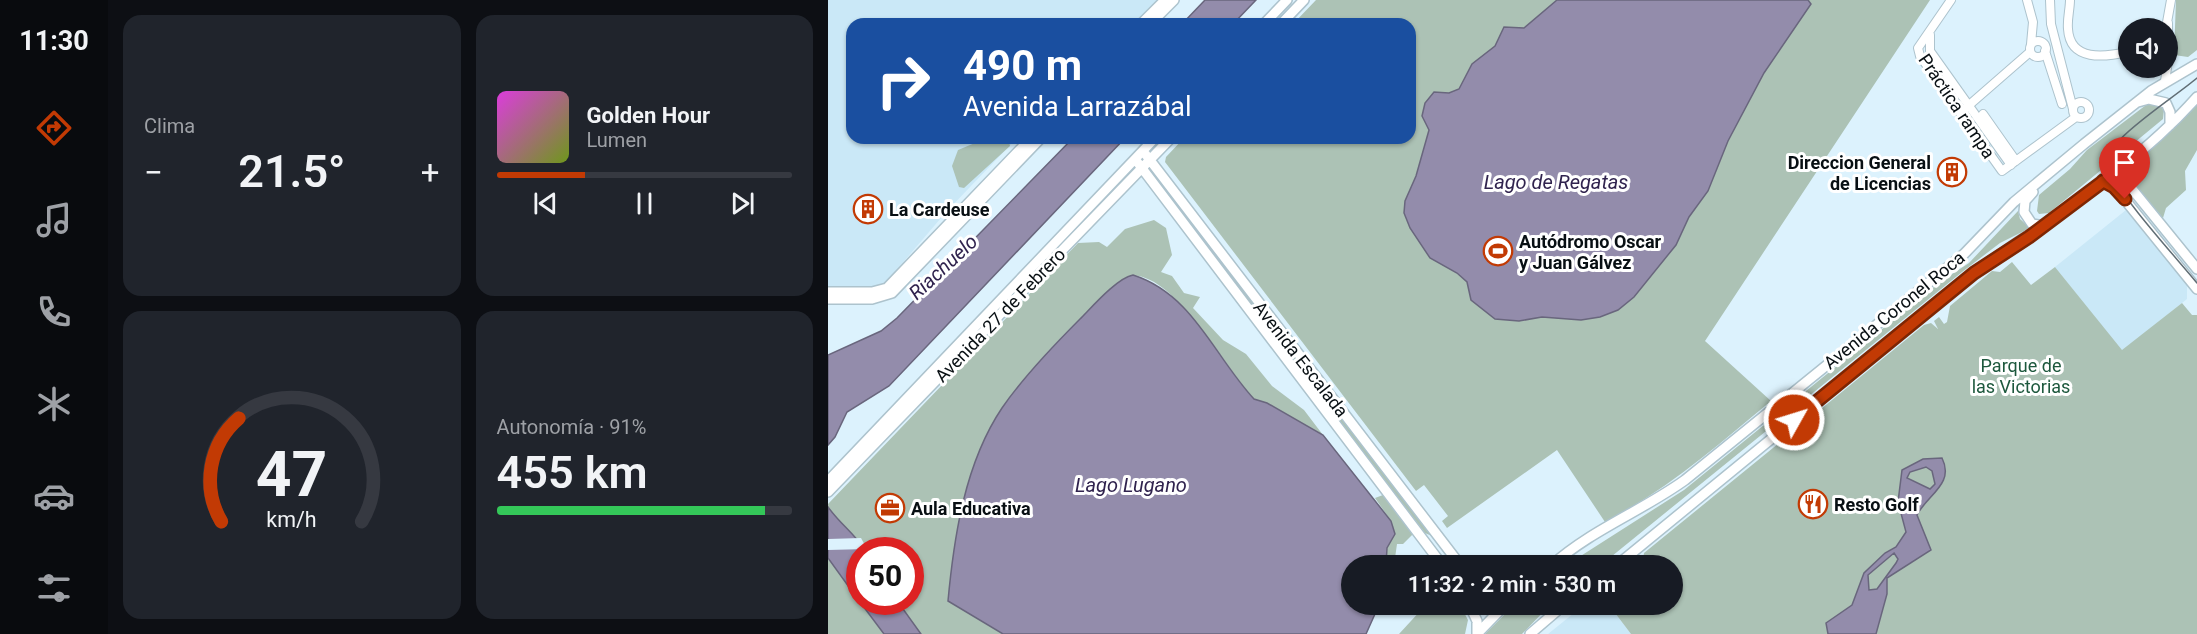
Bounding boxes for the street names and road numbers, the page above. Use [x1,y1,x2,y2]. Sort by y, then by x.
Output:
street label: Práctica rampa [1914,50,2000,162]
street label: Avenida 27 de Febrero [931,244,1069,386]
street label: Avenida Coronel Roca [1819,247,1969,373]
street label: Avenida Escalada [1249,297,1353,421]

